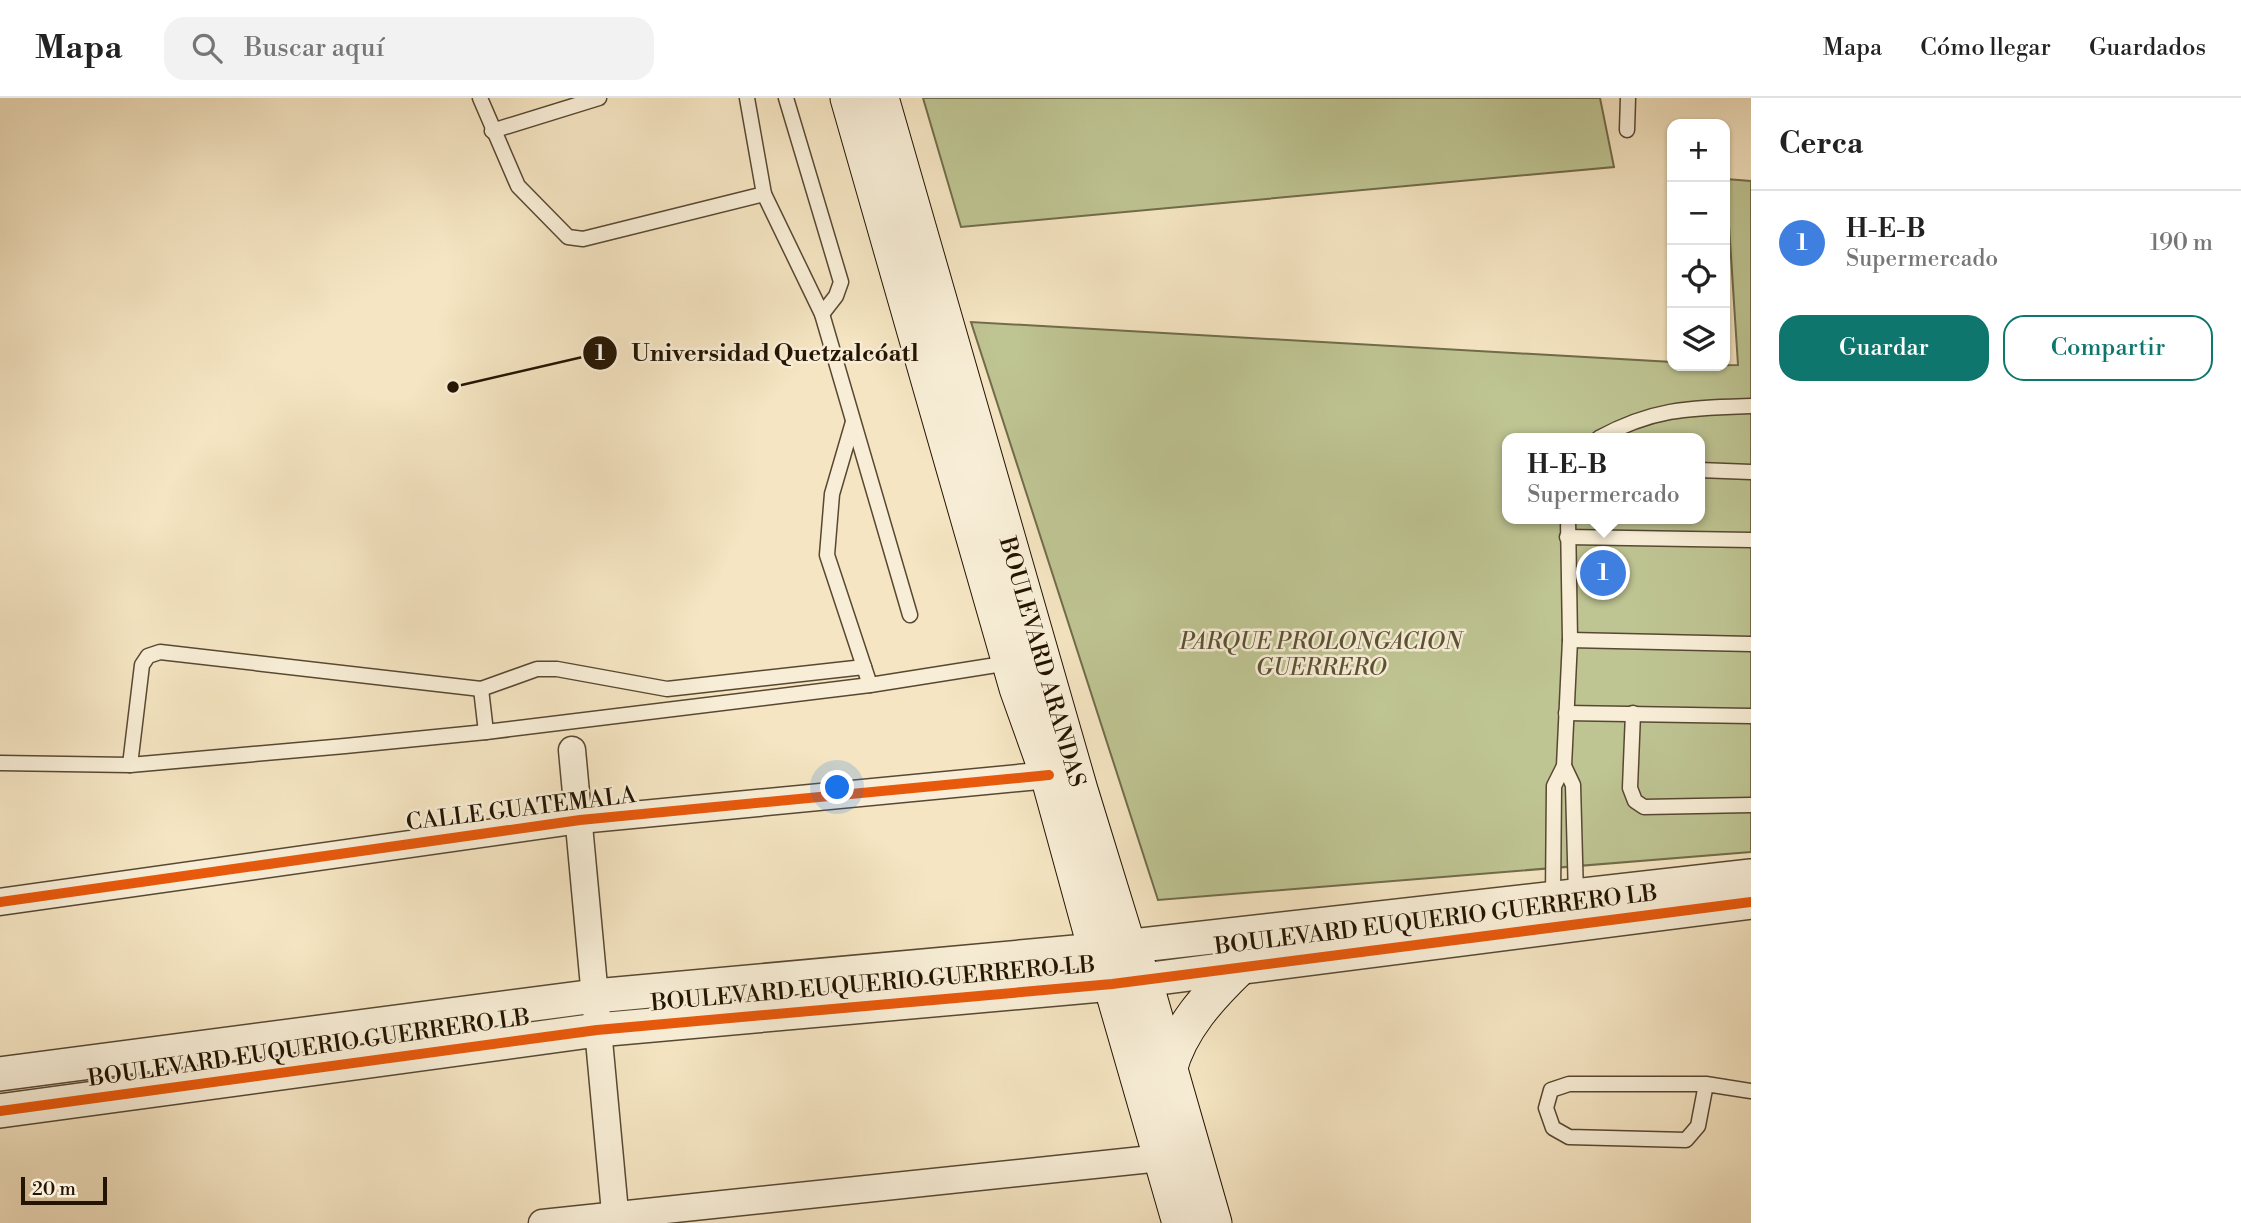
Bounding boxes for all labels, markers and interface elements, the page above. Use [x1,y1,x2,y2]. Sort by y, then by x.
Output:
search box [164,17,654,80]
text: Mapa [35,28,122,69]
icon: search [188,29,226,67]
text: Buscar aquí [244,32,384,64]
text: Mapa [1823,33,1882,63]
text: Cómo llegar [1920,33,2051,63]
text: Guardados [2089,33,2206,63]
map controls [1667,119,1730,371]
button: + [1667,119,1730,182]
text: Cerca [1779,125,1863,163]
button: − [1667,182,1730,245]
text: H-E-B [1846,213,1926,245]
text: 1 [1796,229,1808,257]
text: 190 m [2150,229,2213,257]
button: locate [1667,245,1730,308]
text: Supermercado [1846,245,1998,273]
button: layers [1667,308,1730,371]
button: Guardar [1779,315,1989,381]
button: Compartir [2003,315,2213,381]
callout: Universidad Quetzalcóatl [582,331,933,376]
text: Universidad Quetzalcóatl [631,339,919,369]
text: 1 [595,341,605,367]
popup [1502,433,1705,524]
text: H-E-B [1527,449,1607,481]
text: Supermercado [1527,481,1680,509]
street label: BOULEVARD ARANDAS [993,533,1091,790]
pin: 1 [1580,547,1626,599]
park label: PARQUE PROLONGACION GUERRERO [1179,628,1465,682]
your location [820,770,854,804]
street label: CALLE GUATEMALA [404,781,639,837]
street label: BOULEVARD EUQUERIO GUERRERO LB [1212,879,1659,961]
street label: BOULEVARD EUQUERIO GUERRERO LB [649,951,1096,1017]
street label: BOULEVARD EUQUERIO GUERRERO LB [85,1003,532,1093]
scale bar [21,1174,107,1206]
text: 20 m [32,1177,76,1201]

